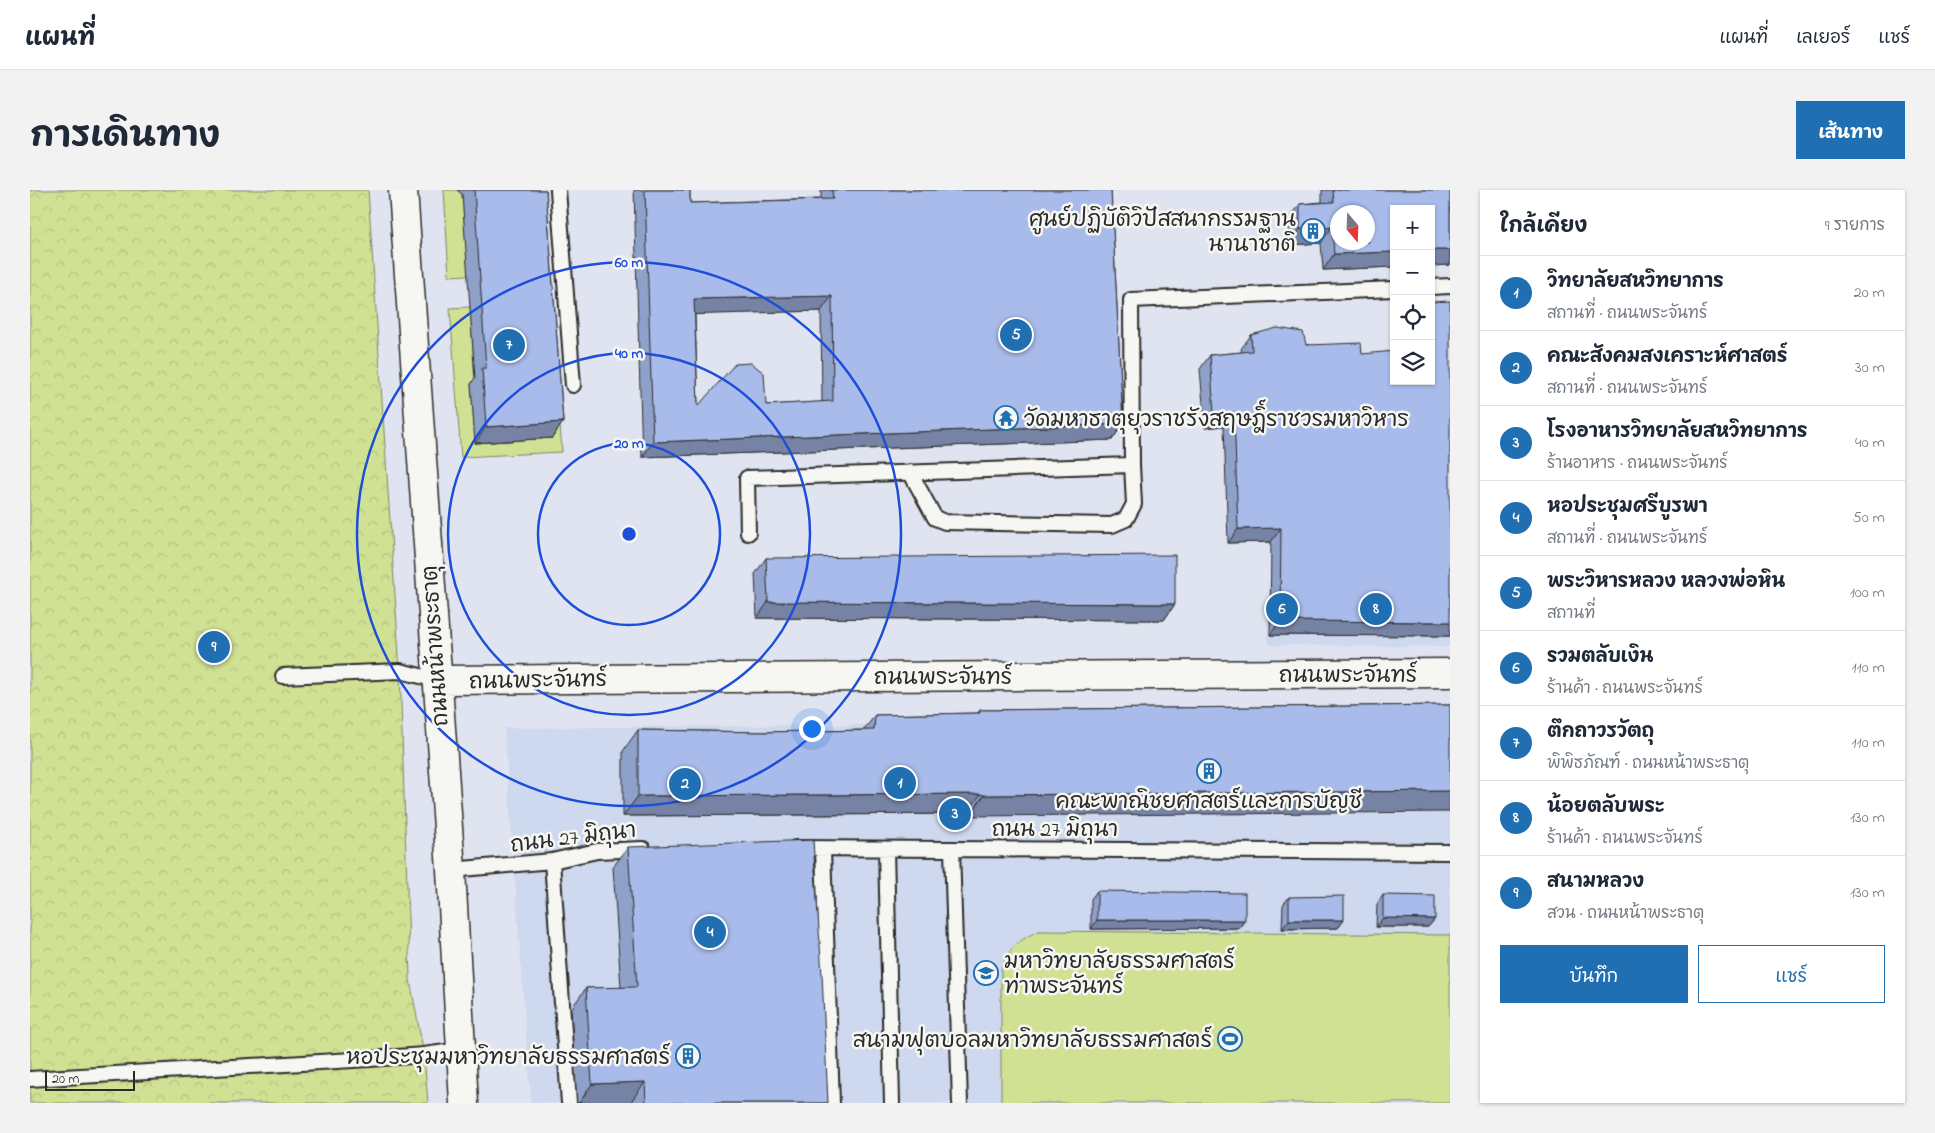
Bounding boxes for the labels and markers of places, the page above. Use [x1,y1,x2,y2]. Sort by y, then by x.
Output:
place label: ศูนย์ปฏิบัติวิปัสสนากรรมฐาน นานาชาติ [1029,204,1296,262]
building icon: ศูนย์ปฏิบัติวิปัสสนากรรมฐาน นานาชาติ [1300,218,1326,244]
pin: 5 [1000,316,1032,354]
pin: 7 [493,326,525,364]
place label: วัดมหาธาตุยุวราชรังสฤษฎิ์ราชวรมหาวิหาร [1024,399,1409,437]
temple icon: วัดมหาธาตุยุวราชรังสฤษฎิ์ราชวรมหาวิหาร [993,405,1019,431]
centre of rings [620,525,638,543]
pin: 6 [1266,590,1298,628]
pin: 8 [1360,590,1392,628]
pin: 9 [198,628,230,666]
building icon: คณะพาณิชยศาสตร์และการบัญชี [1196,758,1222,784]
pin: 1 [884,764,916,802]
pin: 2 [669,765,701,803]
place label: คณะพาณิชยศาสตร์และการบัญชี [1055,786,1363,819]
pin: 3 [939,795,971,833]
pin: 4 [694,913,726,951]
place label: มหาวิทยาลัยธรรมศาสตร์ ท่าพระจันทร์ [1004,946,1235,1004]
school or university icon: มหาวิทยาลัยธรรมศาสตร์ ท่าพระจันทร์ [973,960,999,986]
place label: สนามฟุตบอลมหาวิทยาลัยธรรมศาสตร์ [853,1025,1212,1058]
sports icon: สนามฟุตบอลมหาวิทยาลัยธรรมศาสตร์ [1217,1026,1243,1052]
place label: หอประชุมมหาวิทยาลัยธรรมศาสตร์ [346,1042,670,1075]
building icon: หอประชุมมหาวิทยาลัยธรรมศาสตร์ [675,1043,701,1069]

